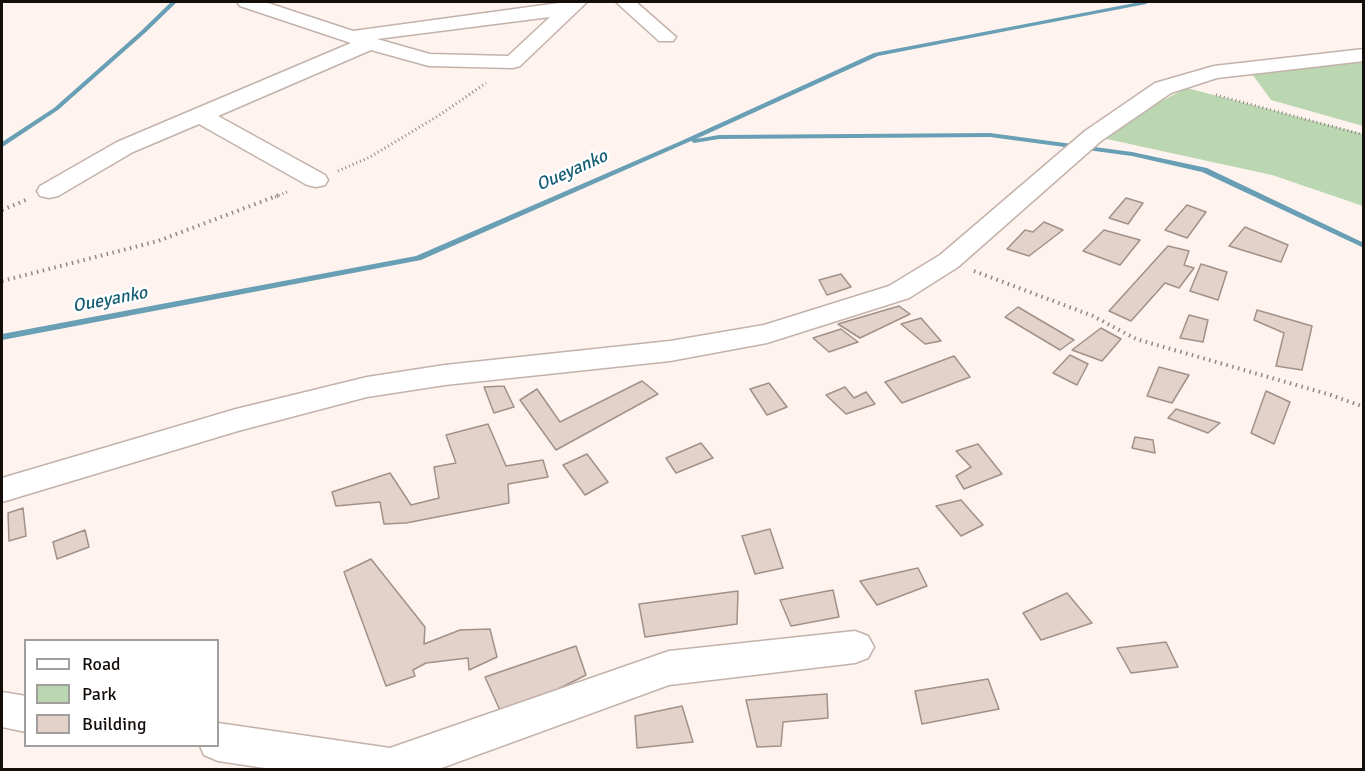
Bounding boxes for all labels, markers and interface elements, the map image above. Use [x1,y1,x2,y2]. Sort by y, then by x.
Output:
water label: Oueyanko [533,146,611,196]
water label: Oueyanko [71,282,149,318]
legend [24,639,219,747]
text: Road [82,653,121,675]
text: Park [82,683,117,705]
text: Building [82,713,146,735]

